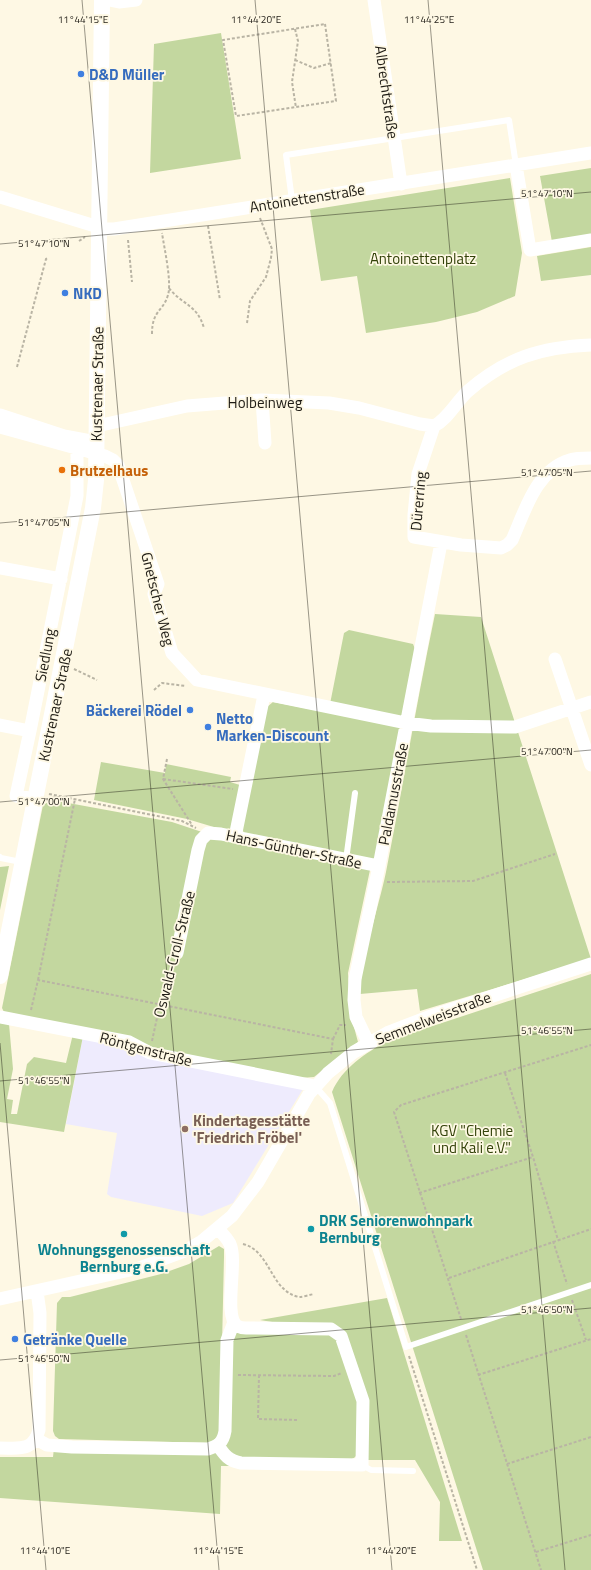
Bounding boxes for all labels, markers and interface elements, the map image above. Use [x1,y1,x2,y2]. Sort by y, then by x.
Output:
text: 11°44'15"E [58,12,109,27]
text: 11°44'20"E [231,12,282,27]
text: 11°44'25"E [404,12,455,27]
street label: Albrechtstraße [369,44,405,140]
place label: D&D Müller [89,63,165,86]
marker: D&D Müller [76,69,86,79]
street label: Antoinettenstraße [248,178,366,218]
text: 51°47'10"N [521,186,573,201]
text: 51°47'10"N [18,236,70,251]
park label: Antoinettenplatz [370,247,476,270]
place label: NKD [73,282,102,305]
marker: NKD [60,288,70,298]
street label: Kustrenaer Straße [84,326,110,442]
street label: Holbeinweg [228,391,303,414]
place label: Brutzelhaus [70,459,148,482]
marker: Brutzelhaus [57,465,67,475]
text: 51°47'05"N [521,465,573,480]
street label: Dürerring [404,470,432,532]
text: 51°47'05"N [18,515,70,530]
street label: Gnetscher Weg [135,550,181,649]
street label: Siedlung [29,626,62,684]
street label: Kustrenaer Straße [32,646,78,764]
place label: Bäckerei Rödel [86,699,182,722]
marker: Bäckerei Rödel [185,705,195,715]
place label: Netto Marken-Discount [216,707,329,747]
marker: Netto Marken-Discount [203,722,213,732]
street label: Paldamusstraße [372,741,414,847]
text: 51°47'00"N [521,744,573,759]
text: 51°47'00"N [18,794,70,809]
street label: Hans-Günther-Straße [224,823,364,875]
street label: Oswald-Croll-Straße [147,888,201,1020]
street label: Semmelweisstraße [372,985,494,1051]
text: 51°46'55"N [521,1023,573,1038]
street label: Röntgenstraße [97,1026,195,1072]
text: 51°46'55"N [18,1073,70,1088]
place label: Kindertagesstätte 'Friedrich Fröbel' [193,1109,311,1149]
park label: KGV "Chemie und Kali e.V." [431,1119,513,1159]
marker: Kindertagesstätte 'Friedrich Fröbel' [180,1124,190,1134]
place label: DRK Seniorenwohnpark Bernburg [319,1209,473,1249]
marker: DRK Seniorenwohnpark Bernburg [306,1224,316,1234]
marker: Wohnungsgenossenschaft Bernburg e.G. [119,1229,129,1239]
place label: Wohnungsgenossenschaft Bernburg e.G. [38,1238,211,1278]
text: 51°46'50"N [521,1302,573,1317]
place label: Getränke Quelle [23,1328,127,1351]
marker: Getränke Quelle [10,1334,20,1344]
text: 51°46'50"N [18,1351,70,1366]
text: 11°44'10"E [20,1543,71,1558]
text: 11°44'15"E [193,1543,244,1558]
text: 11°44'20"E [366,1543,417,1558]

